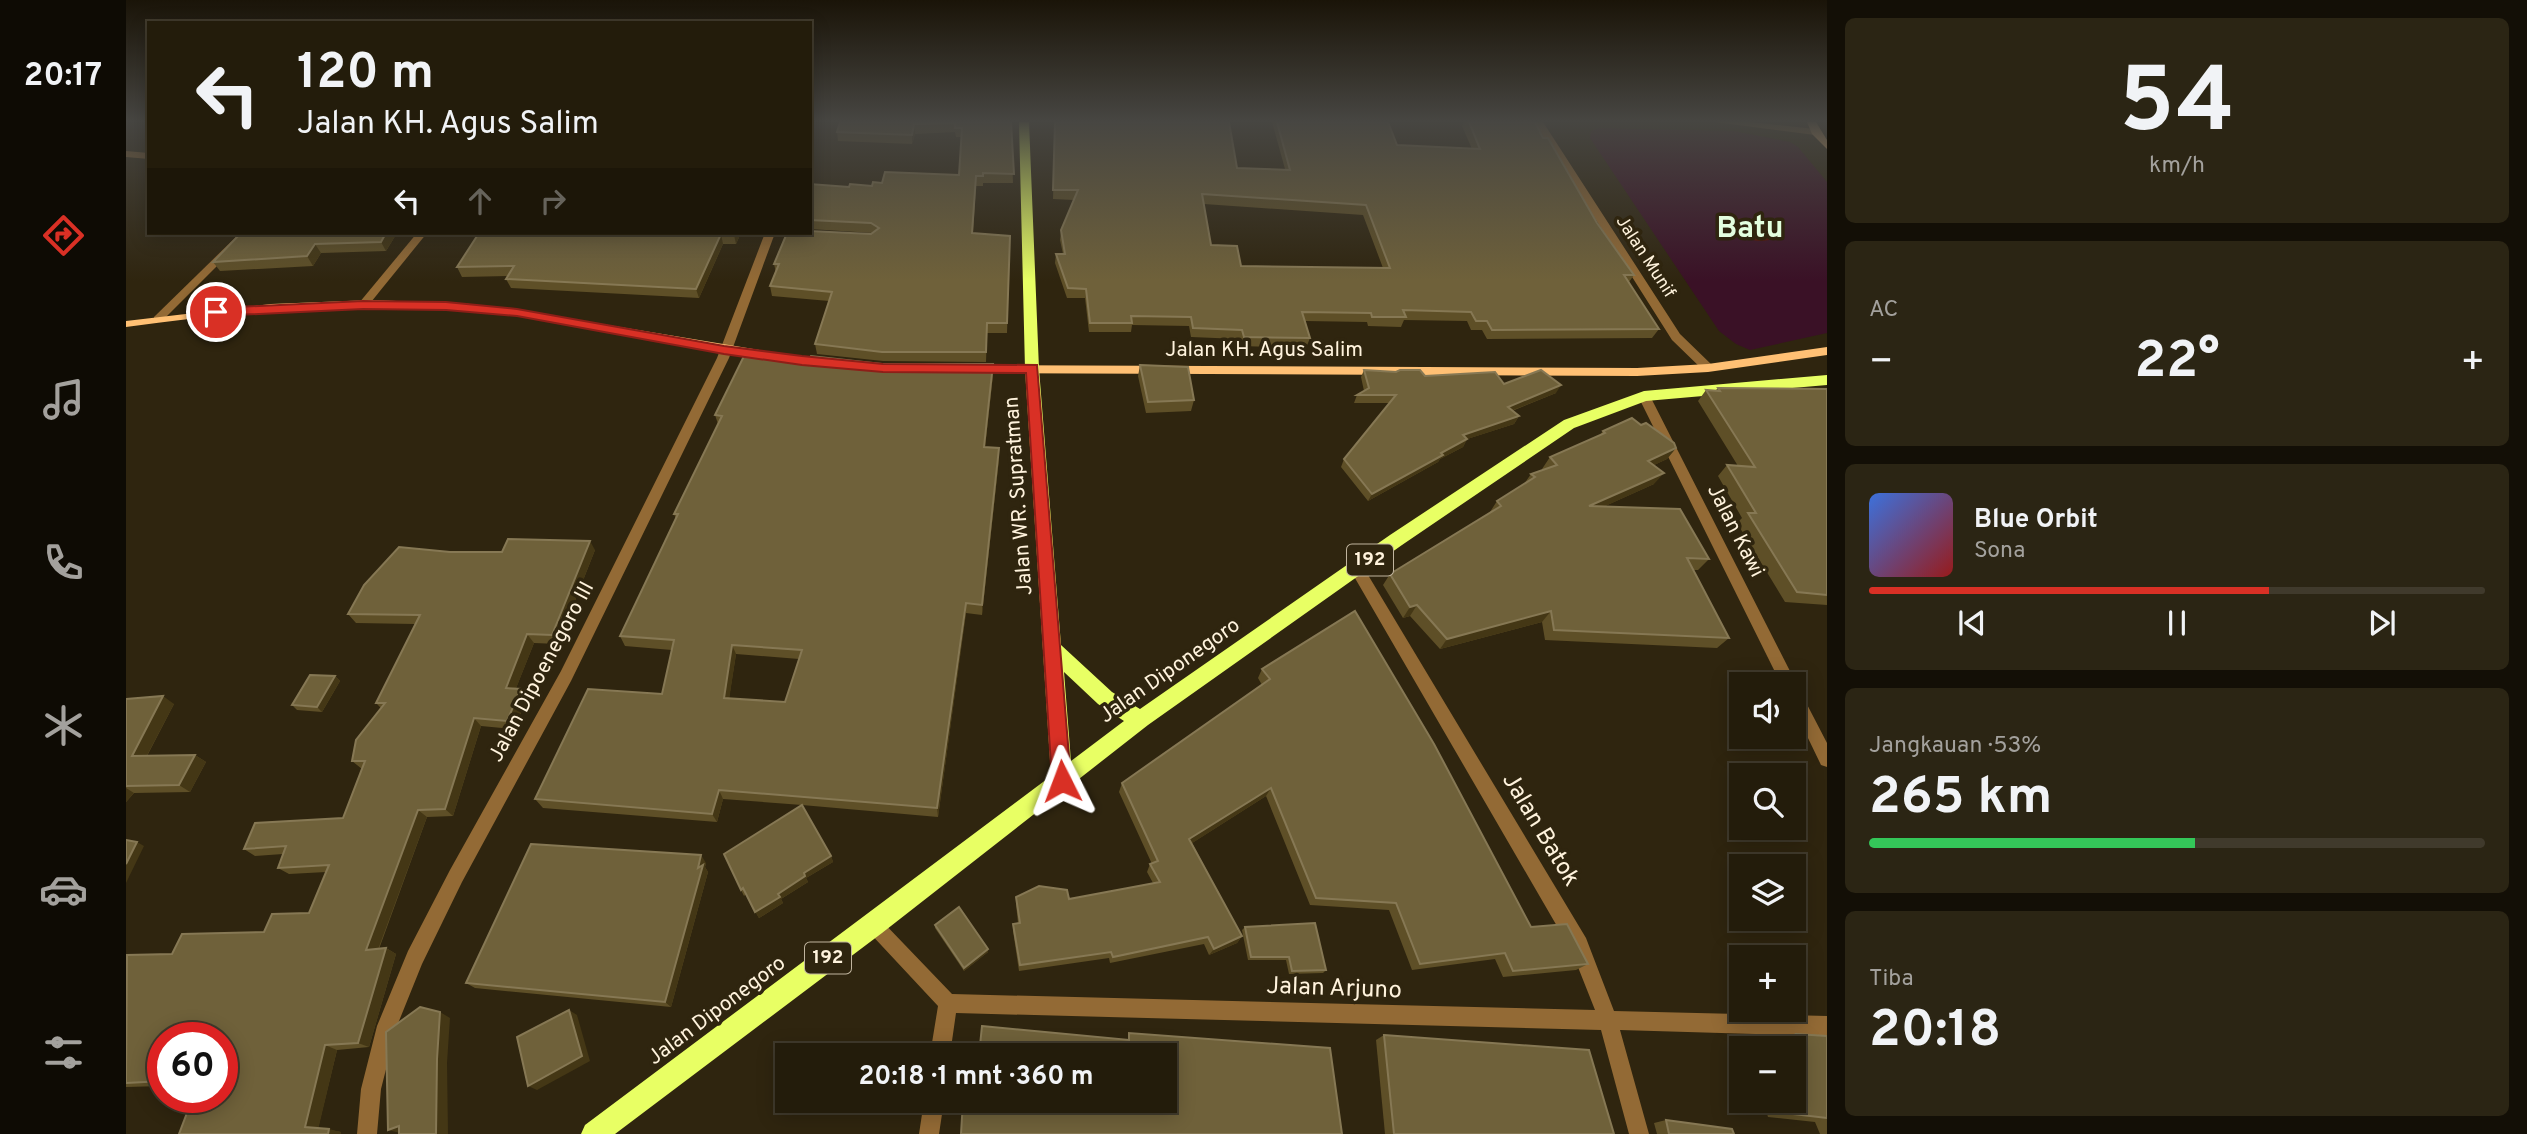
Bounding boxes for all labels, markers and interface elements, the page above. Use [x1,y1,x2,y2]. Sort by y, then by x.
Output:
text: 120 m [297,44,434,106]
icon: left [182,49,273,140]
text: 54 [2119,49,2235,164]
text: 20:17 [24,57,102,97]
text: Jalan KH. Agus Salim [297,105,599,145]
text: km/h [2149,152,2205,181]
icon: left [388,182,426,220]
icon: ahead [461,182,499,220]
icon: right [534,182,572,220]
icon: directions [39,211,88,260]
district label: Batu [1716,211,1784,248]
street label: Jalan Munif [1610,212,1680,302]
pin [186,282,246,342]
icon: arrive [197,293,235,331]
text: AC [1869,296,1898,325]
text: 22° [2134,330,2220,396]
street label: Jalan KH. Agus Salim [1165,337,1363,364]
text: − [1869,339,1894,388]
text: + [2460,339,2485,388]
icon: music [39,375,88,424]
street label: Jalan WR. Supratman [999,396,1039,596]
street label: Jalan Kawi [1700,480,1770,582]
text: Blue Orbit [1974,504,2098,537]
text: Sona [1974,537,2025,566]
icon: phone [39,538,88,587]
road number: 192 [1347,544,1393,576]
street label: Jalan Dipoenegoro III [483,577,601,767]
icon: previous [1953,604,1991,642]
icon: pause [2158,604,2196,642]
icon: next [2363,604,2401,642]
street label: Jalan Diponegoro [1094,612,1246,730]
map controls [1729,672,1806,1113]
button: sound [1729,672,1806,749]
icon: climate [39,701,88,750]
text: Jangkauan · 53% [1869,732,2041,761]
position arrow [1025,744,1099,818]
button: search [1729,763,1806,840]
text: 265 km [1869,766,2052,832]
street label: Jalan Batok [1494,768,1586,892]
button: layers [1729,854,1806,931]
icon: car [39,865,88,914]
road number: 192 [805,942,851,974]
button: + [1729,945,1806,1022]
street label: Jalan Diponegoro [643,950,791,1072]
text: Tiba [1869,965,1914,994]
street label: Jalan Arjuno [1266,972,1402,1006]
text: 20:18 [1869,999,2001,1065]
speed limit sign: 60 [147,1022,238,1113]
icon: filters [39,1028,88,1077]
button: − [1729,1036,1806,1113]
text: 20:18 · 1 mnt · 360 m [858,1061,1094,1094]

